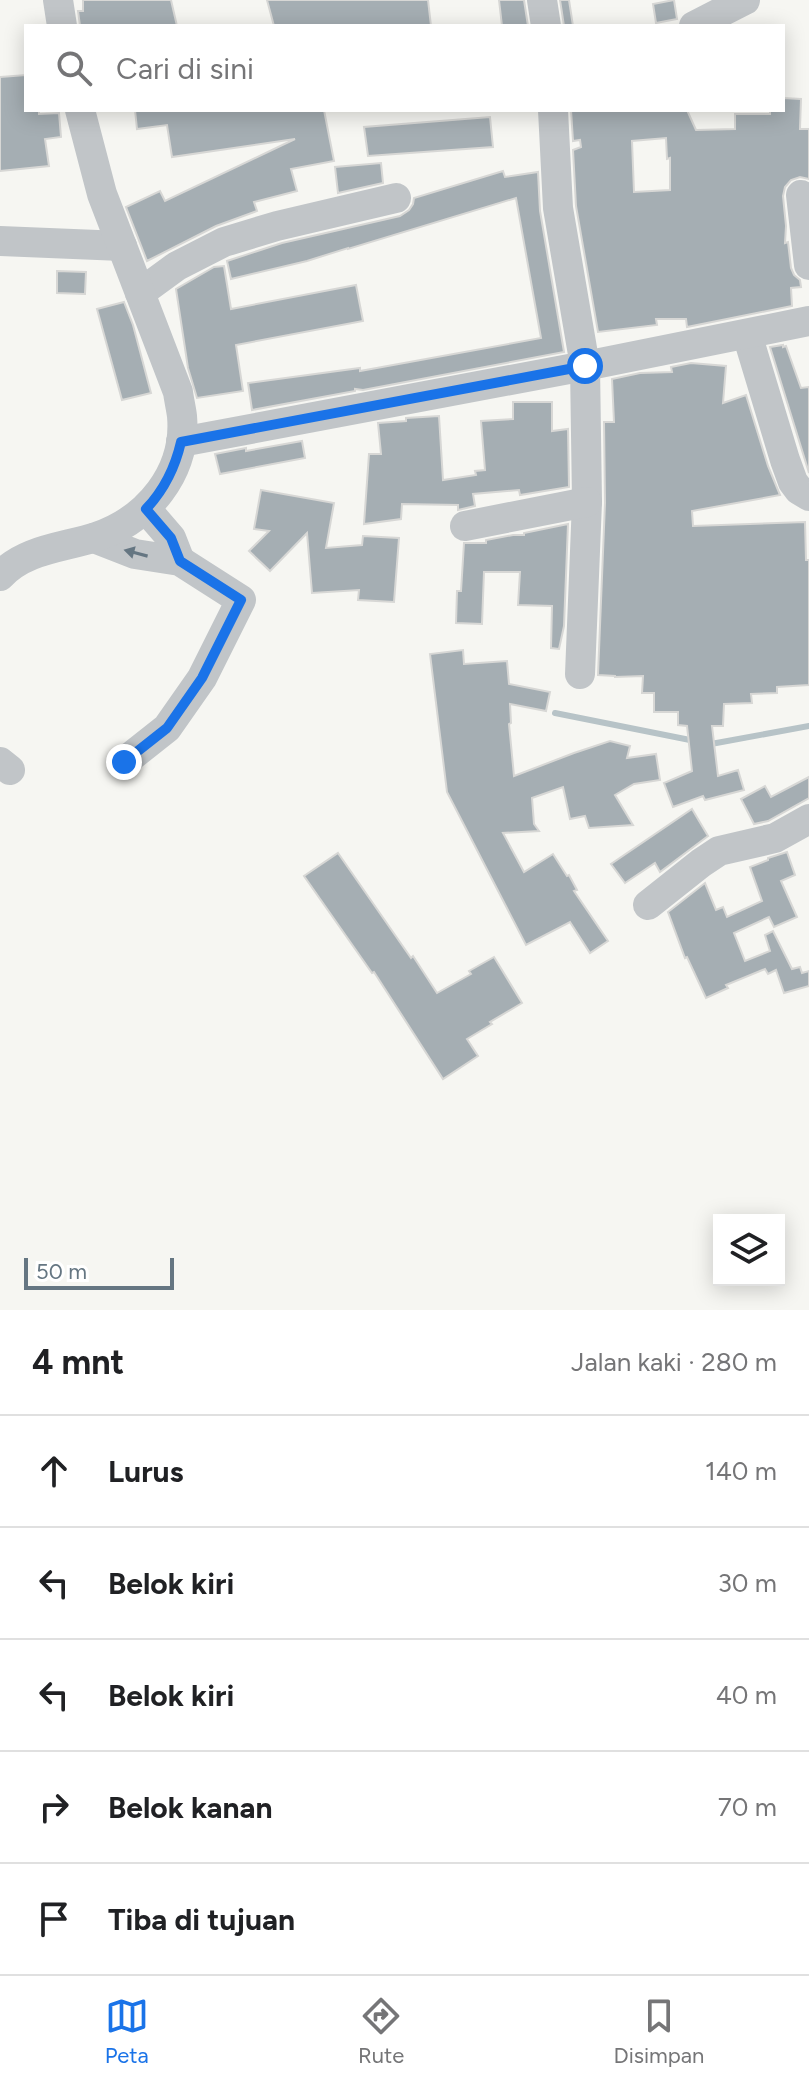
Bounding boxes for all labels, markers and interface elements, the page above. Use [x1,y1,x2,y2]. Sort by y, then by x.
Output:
search box [24,24,785,112]
icon: search [52,46,96,90]
text: Cari di sini [116,50,254,87]
route start [567,348,603,384]
one-way arrow [124,546,148,559]
route end [106,744,142,780]
map controls [713,1214,785,1286]
button: layers [713,1214,785,1286]
scale bar [24,1254,174,1290]
text: 50 m [36,1258,87,1285]
text: 4 mnt [32,1342,124,1383]
text: Jalan kaki · 280 m [571,1346,777,1378]
icon: ahead [32,1449,76,1493]
text: Lurus [108,1453,184,1490]
text: 140 m [705,1455,777,1487]
icon: left [32,1561,76,1605]
text: Belok kiri [108,1565,234,1602]
text: 30 m [718,1567,777,1599]
icon: left [32,1673,76,1717]
text: Belok kiri [108,1677,234,1714]
text: 40 m [716,1679,777,1711]
icon: right [32,1785,76,1829]
text: Belok kanan [108,1789,273,1826]
text: 70 m [718,1791,777,1823]
icon: arrive [32,1897,76,1941]
text: Tiba di tujuan [108,1901,295,1938]
tab: Peta [105,1994,149,2069]
tab: Rute [358,1994,404,2069]
tab: Disimpan [614,1994,704,2069]

